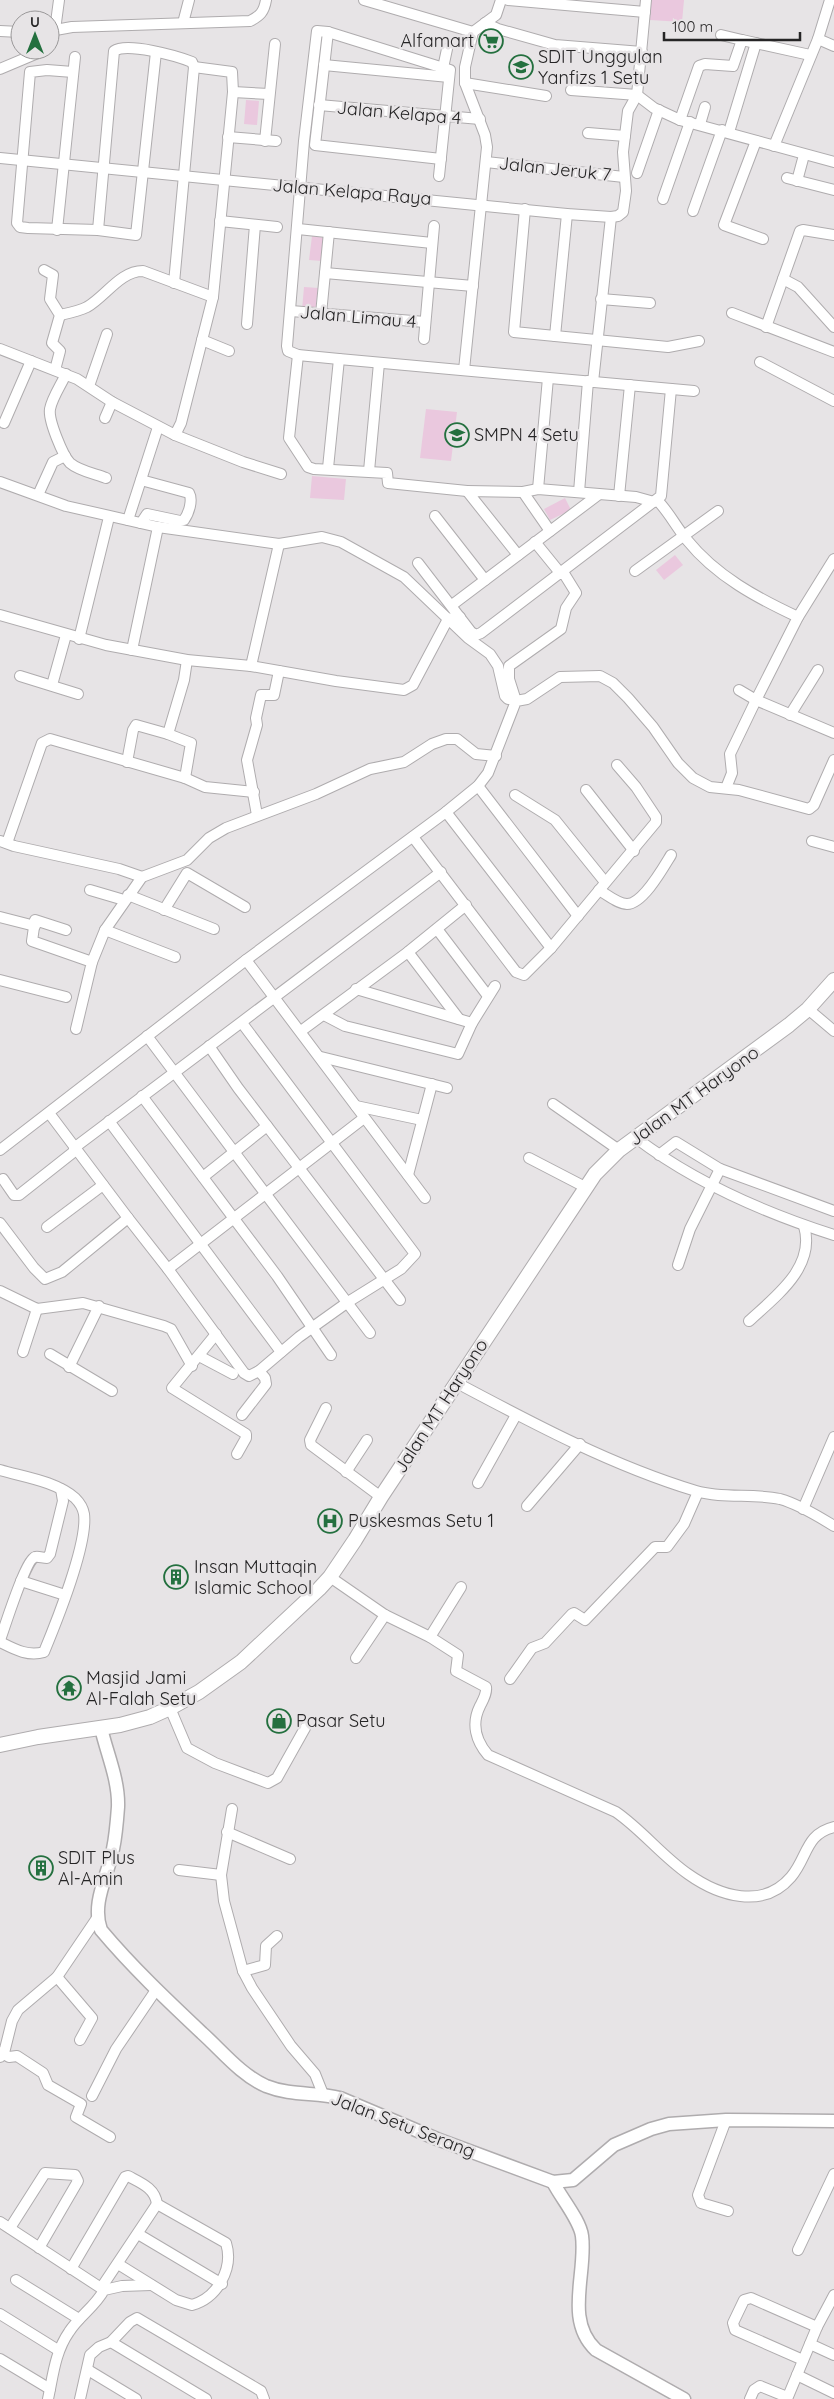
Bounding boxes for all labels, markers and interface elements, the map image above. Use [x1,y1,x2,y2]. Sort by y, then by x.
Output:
north arrow [10,10,60,60]
scale bar [664,10,800,42]
text: U [30,13,40,31]
text: 100 m [672,17,713,36]
supermarket icon: Alfamart [478,28,504,54]
place label: Alfamart [400,29,474,52]
place label: SDIT Unggulan Yanfizs 1 Setu [538,45,663,89]
school or university icon: SDIT Unggulan Yanfizs 1 Setu [508,54,534,80]
street label: Jalan Kelapa 4 [336,96,462,129]
street label: Jalan Jeruk 7 [498,151,612,186]
street label: Jalan Kelapa Raya [272,173,432,210]
street label: Jalan Limau 4 [299,300,417,333]
school or university icon: SMPN 4 Setu [444,422,470,448]
place label: SMPN 4 Setu [474,423,579,446]
street label: Jalan MT Haryono [624,1041,763,1151]
street label: Jalan MT Haryono [389,1334,493,1477]
hospital icon: Puskesmas Setu 1 [317,1508,343,1534]
place label: Puskesmas Setu 1 [348,1509,494,1532]
place label: Insan Muttaqin Islamic School [194,1555,317,1599]
building icon: Insan Muttaqin Islamic School [163,1564,189,1590]
place label: Masjid Jami Al-Falah Setu [86,1666,196,1710]
temple icon: Masjid Jami Al-Falah Setu [56,1675,82,1701]
shop icon: Pasar Setu [266,1708,292,1734]
place label: Pasar Setu [296,1709,386,1732]
place label: SDIT Plus Al-Amin [58,1846,135,1890]
building icon: SDIT Plus Al-Amin [28,1855,54,1881]
street label: Jalan Setu Serang [328,2086,479,2163]

